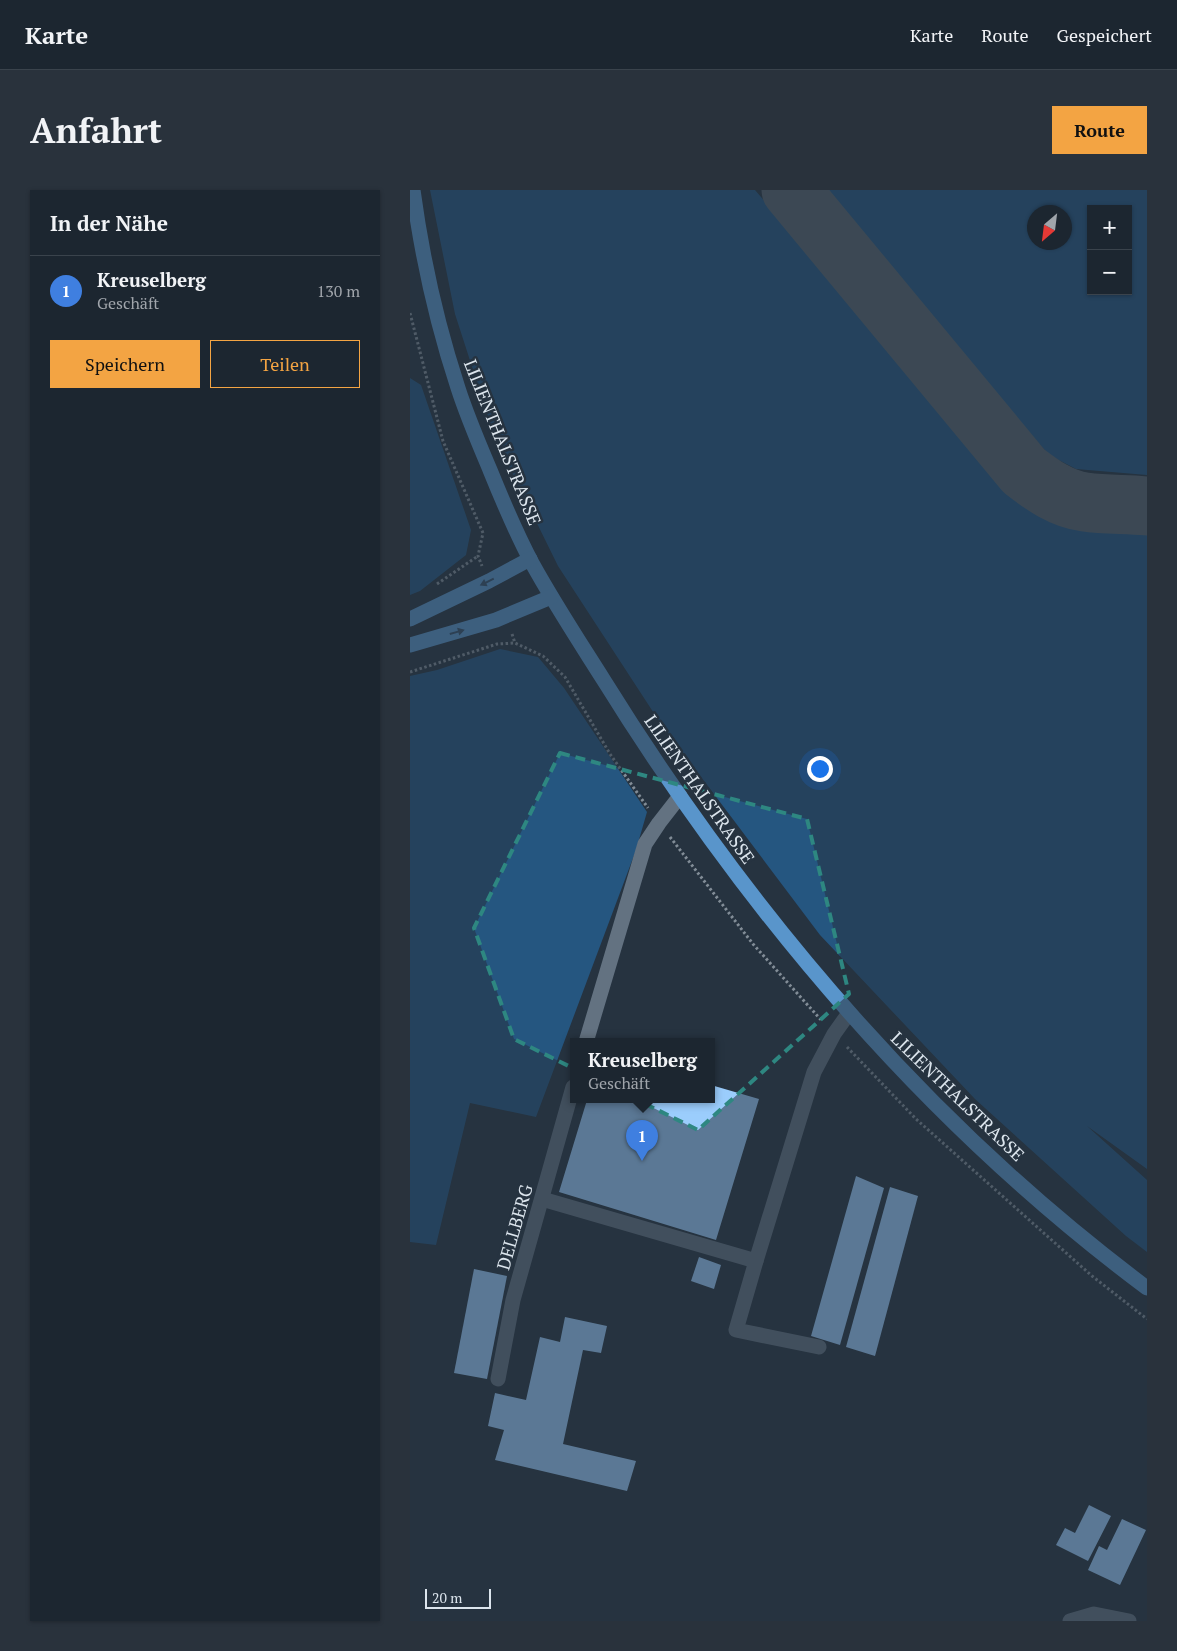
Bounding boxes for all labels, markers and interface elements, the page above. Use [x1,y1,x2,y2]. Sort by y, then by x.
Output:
text: Karte [25,19,88,51]
text: Karte [910,23,953,47]
text: Route [981,23,1029,47]
text: Gespeichert [1057,23,1152,47]
button: Route [1052,106,1147,154]
text: Anfahrt [30,107,162,153]
north arrow [1027,205,1072,250]
map controls [1087,205,1132,295]
button: + [1087,205,1132,250]
text: In der Nähe [50,209,168,237]
button: − [1087,250,1132,295]
text: Kreuselberg [97,267,206,292]
text: 1 [61,280,71,302]
text: 130 m [317,280,360,302]
text: Geschäft [97,292,159,314]
button: Speichern [50,340,200,388]
button: Teilen [210,340,360,388]
street label: LILIENTHALSTRASSE [459,356,547,528]
one-way arrow [480,578,494,586]
one-way arrow [449,627,464,635]
street label: LILIENTHALSTRASSE [639,710,761,868]
your location [807,756,833,782]
street label: LILIENTHALSTRASSE [886,1026,1030,1166]
popup [570,1038,715,1103]
text: Kreuselberg [588,1047,697,1072]
text: Geschäft [588,1072,650,1094]
pin: 1 [626,1120,658,1161]
street label: DELLBERG [490,1181,538,1273]
scale bar [425,1586,491,1609]
text: 20 m [432,1588,462,1607]

